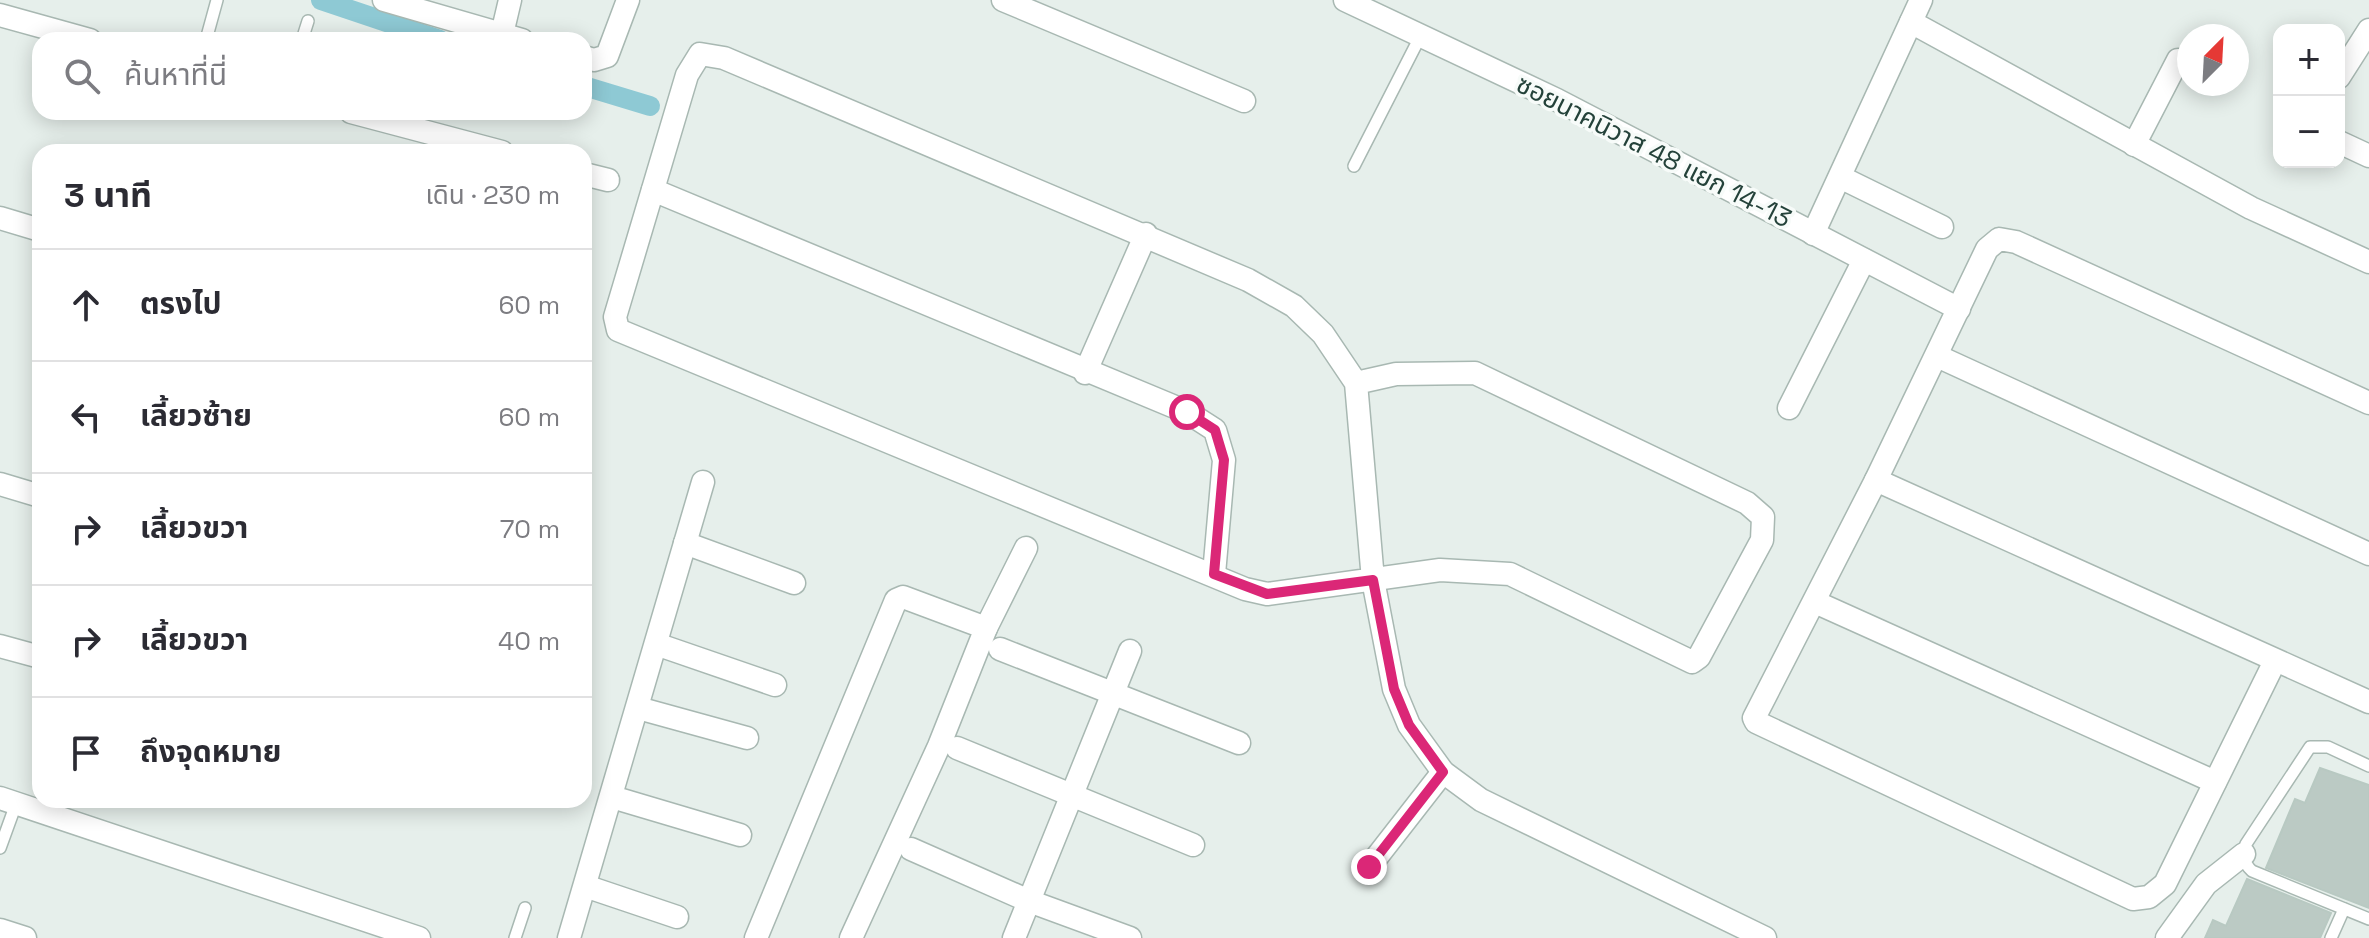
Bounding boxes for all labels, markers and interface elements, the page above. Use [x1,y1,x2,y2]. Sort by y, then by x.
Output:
north arrow [2177,24,2249,96]
map controls [2273,24,2345,168]
button: + [2273,24,2345,96]
search box [32,32,592,120]
icon: search [60,54,104,98]
text: ค้นหาที่นี่ [124,55,227,94]
street label: ซอยนาคนิวาส 48 แยก 14-13 [1511,67,1797,235]
button: − [2273,96,2345,168]
text: 3 นาที [64,174,152,217]
text: เดิน · 230 m [425,178,560,212]
icon: ahead [64,283,108,327]
text: ตรงไป [140,284,222,323]
text: 60 m [498,288,560,322]
route start [1169,394,1205,430]
icon: left [64,395,108,439]
text: เลี้ยวซ้าย [140,396,252,435]
text: 60 m [498,400,560,434]
icon: right [64,507,108,551]
text: เลี้ยวขวา [140,508,248,547]
text: 70 m [500,512,560,546]
icon: right [64,619,108,663]
text: เลี้ยวขวา [140,620,248,659]
text: 40 m [498,624,560,658]
icon: arrive [64,731,108,775]
text: ถึงจุดหมาย [140,732,281,771]
route end [1351,849,1387,885]

